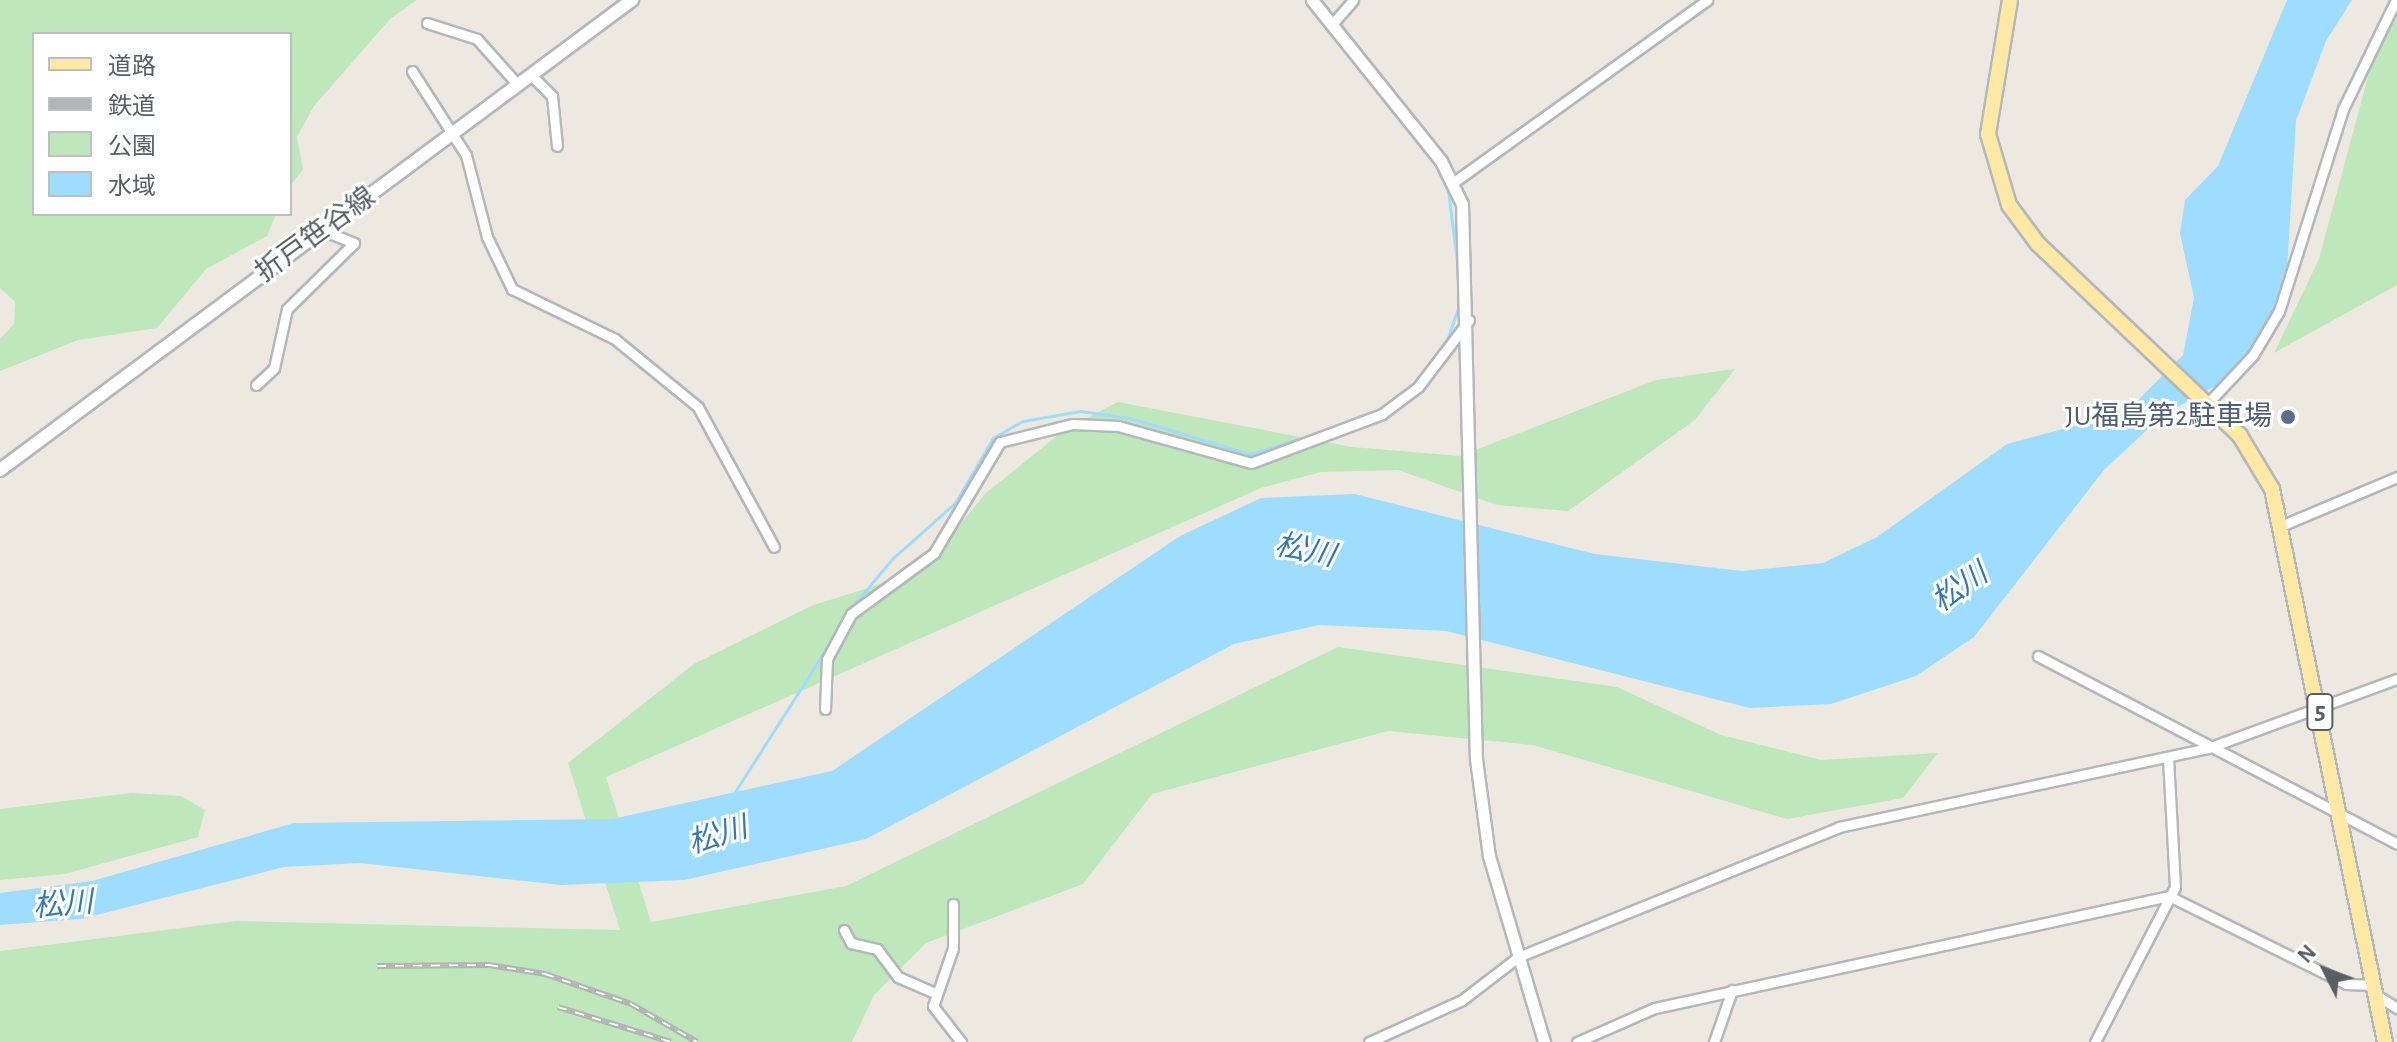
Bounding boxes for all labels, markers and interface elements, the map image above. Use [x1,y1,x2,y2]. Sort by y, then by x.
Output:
legend [32,32,292,216]
text: 道路 [108,55,156,79]
text: 鉄道 [108,95,156,119]
text: 公園 [108,135,156,159]
text: 水域 [108,175,156,199]
street label: 折戸笹谷線 [249,180,383,290]
place label: JU福島第2駐車場 [2065,400,2272,434]
marker: JU福島第2駐車場 [2279,408,2297,426]
water label: 松川 [1272,527,1338,575]
water label: 松川 [1925,556,1995,620]
road number: 5 [2306,690,2334,734]
water label: 松川 [684,810,752,862]
water label: 松川 [32,884,94,926]
north arrow [2285,930,2365,1010]
text: N [2294,941,2320,967]

